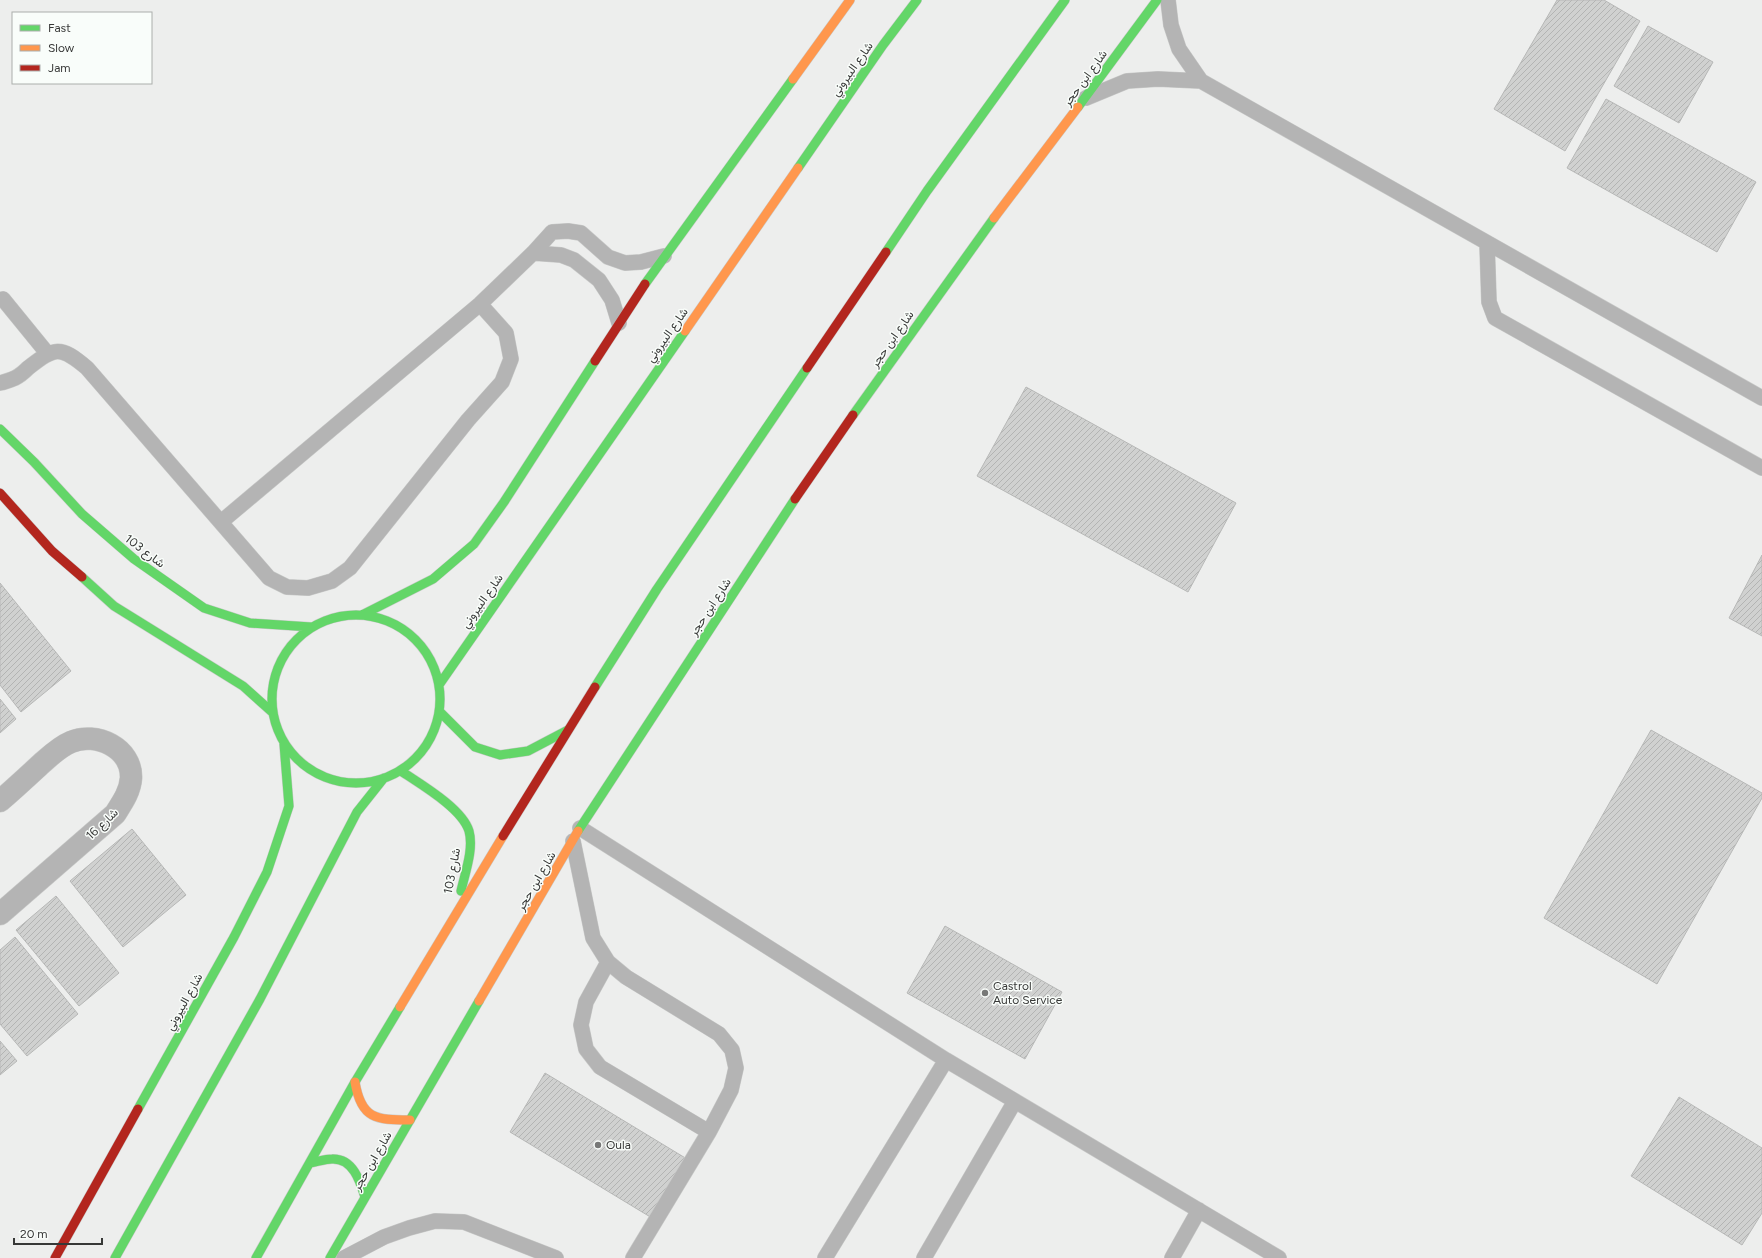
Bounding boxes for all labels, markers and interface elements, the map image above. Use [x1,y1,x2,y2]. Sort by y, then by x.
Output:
legend [12,12,152,84]
text: Fast [48,21,71,35]
street label: شارع البيروني [828,39,878,101]
text: Slow [48,41,75,55]
street label: شارع ابن حجر [1059,47,1112,111]
text: Jam [48,61,71,75]
street label: شارع البيروني [643,305,693,367]
street label: شارع ابن حجر [867,308,918,372]
street label: شارع 103 [121,531,168,572]
street label: شارع البيروني [458,571,508,633]
street label: شارع ابن حجر [686,576,735,640]
street label: شارع 16 [83,805,122,844]
street label: شارع 103 [441,847,465,895]
street label: شارع ابن حجر [513,849,560,915]
street label: شارع البيروني [163,971,208,1035]
place label: Castrol Auto Service [993,979,1063,1007]
marker: Castrol Auto Service [980,988,990,998]
street label: شارع ابن حجر [349,1129,396,1195]
place label: Oula [606,1138,631,1152]
marker: Oula [593,1140,603,1150]
scale bar [14,1220,102,1246]
text: 20 m [20,1227,48,1241]

